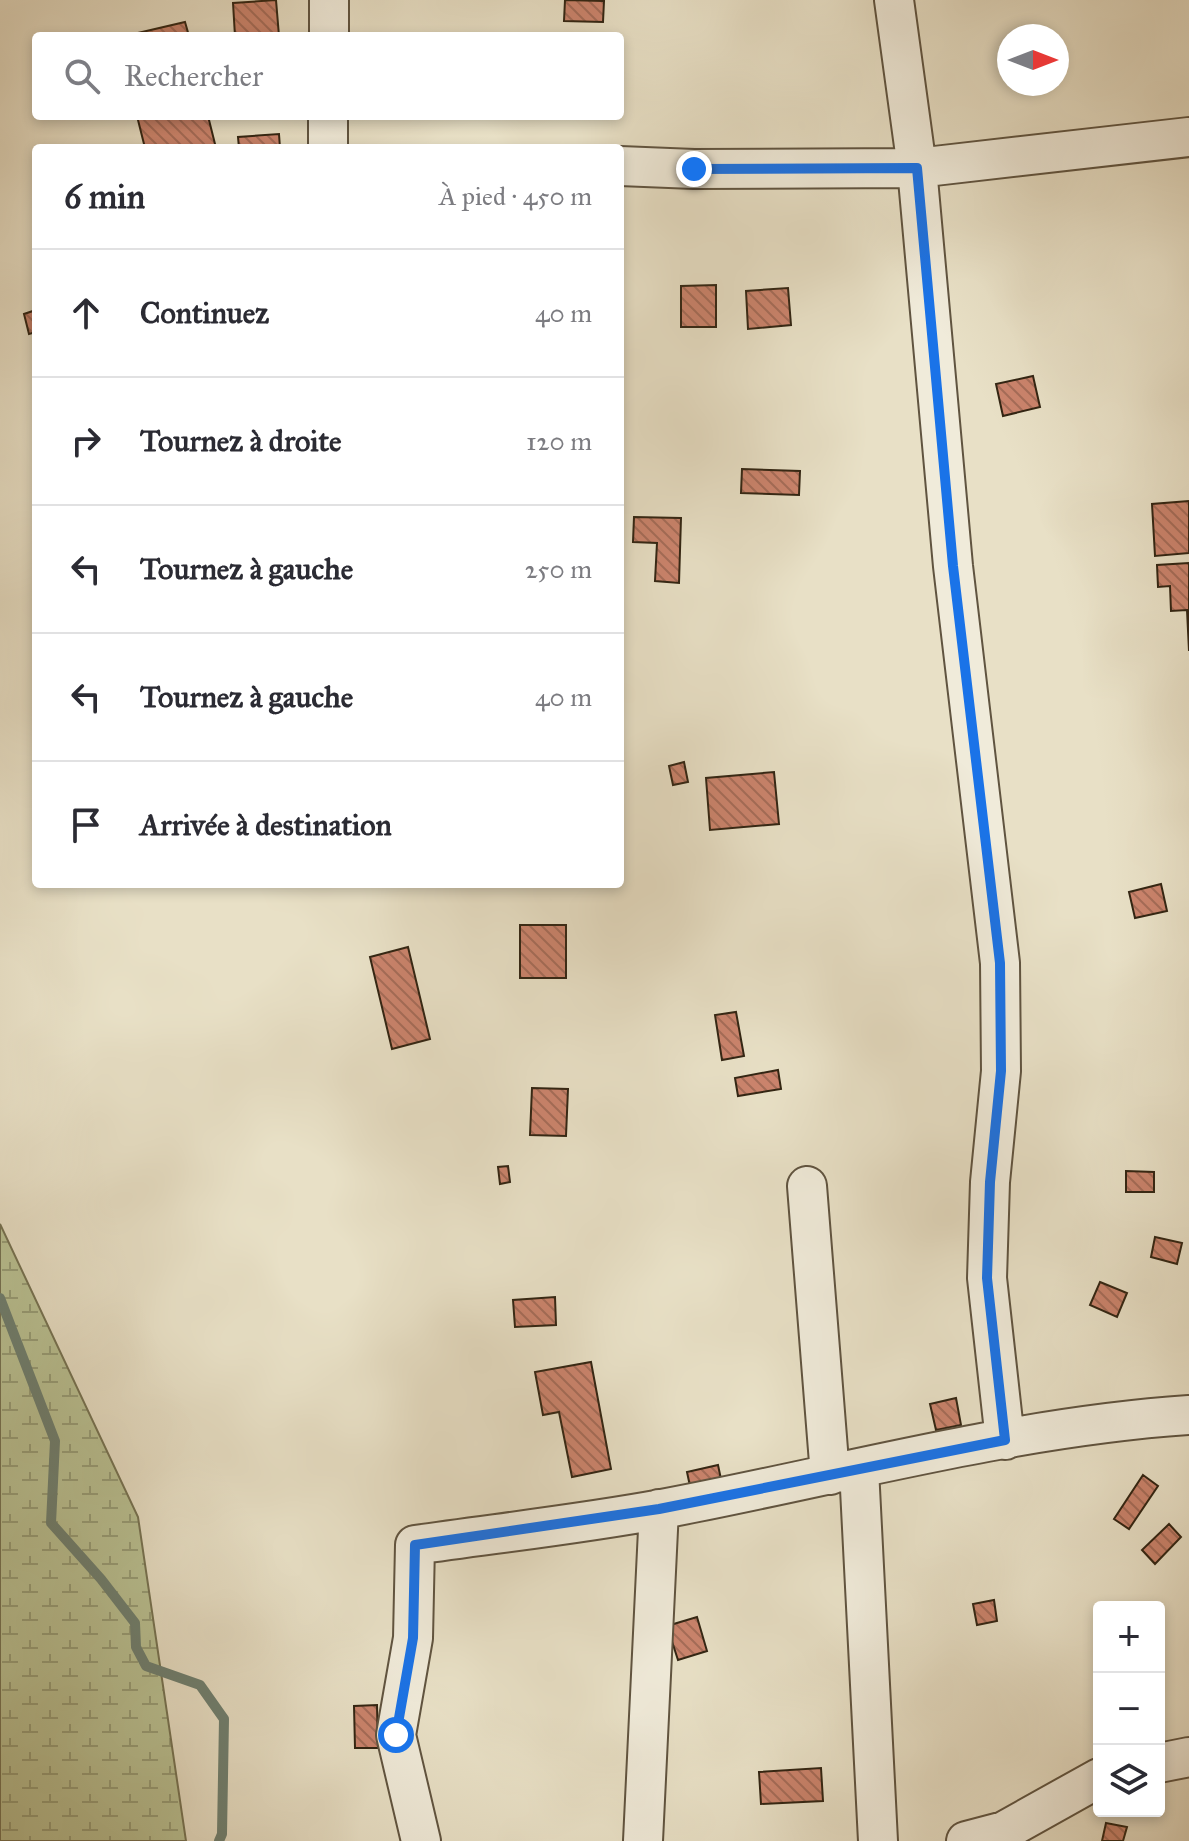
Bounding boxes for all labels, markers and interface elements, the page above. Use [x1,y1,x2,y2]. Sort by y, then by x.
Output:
north arrow [997,24,1069,96]
search box [32,32,624,120]
icon: search [60,54,104,98]
text: Rechercher [124,58,263,94]
route end [676,151,712,187]
text: 6 min [64,176,145,217]
text: À pied · 450 m [439,180,592,212]
icon: ahead [64,291,108,335]
text: Continuez [140,295,269,331]
text: 40 m [535,297,592,329]
icon: right [64,419,108,463]
text: Tournez à droite [140,423,342,459]
text: 120 m [526,425,592,457]
icon: left [64,547,108,591]
text: Tournez à gauche [140,551,353,587]
text: 250 m [525,553,592,585]
icon: left [64,675,108,719]
text: Tournez à gauche [140,679,353,715]
text: 40 m [535,681,592,713]
icon: arrive [64,803,108,847]
text: Arrivée à destination [140,807,392,843]
map controls [1093,1601,1165,1817]
button: + [1093,1601,1165,1673]
button: − [1093,1673,1165,1745]
route start [378,1717,414,1753]
button: layers [1093,1745,1165,1817]

